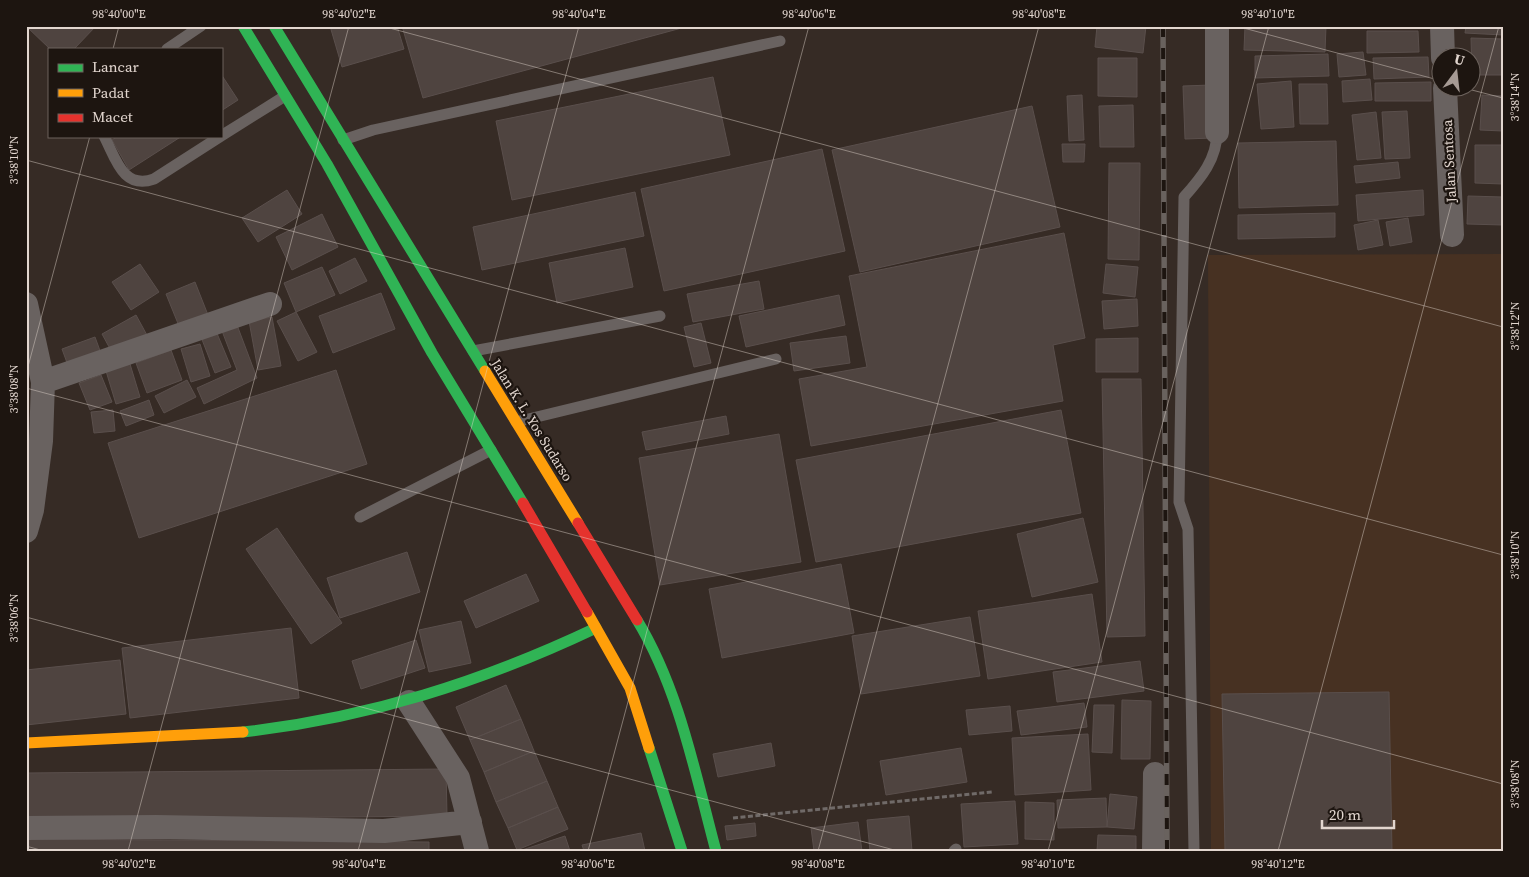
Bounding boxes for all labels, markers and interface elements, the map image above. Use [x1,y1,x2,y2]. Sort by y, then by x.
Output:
text: 98°40'00"E [92,6,146,22]
text: 98°40'02"E [322,6,376,22]
text: 98°40'04"E [552,6,606,22]
text: 98°40'06"E [782,6,836,22]
text: 98°40'08"E [1012,6,1066,22]
text: 98°40'10"E [1241,6,1295,22]
legend [48,48,222,138]
north arrow [1432,48,1482,98]
text: U [1452,48,1467,70]
text: Lancar [92,56,139,77]
text: 3°38'14"N [1507,72,1523,122]
text: Padat [92,82,129,103]
text: Macet [92,106,133,127]
street label: Jalan Sentosa [1437,118,1461,204]
text: 3°38'10"N [6,135,22,185]
text: 3°38'12"N [1507,301,1523,351]
street label: Jalan K. L. Yos Sudarso [486,354,578,485]
text: 3°38'08"N [6,364,22,414]
text: 3°38'10"N [1507,530,1523,580]
text: 3°38'06"N [6,593,22,643]
text: 3°38'08"N [1507,759,1523,809]
scale bar [1322,797,1394,829]
text: 20 m [1329,804,1361,825]
text: 98°40'02"E [102,856,156,872]
text: 98°40'04"E [332,856,386,872]
text: 98°40'06"E [561,856,615,872]
text: 98°40'08"E [791,856,845,872]
text: 98°40'10"E [1021,856,1075,872]
text: 98°40'12"E [1251,856,1305,872]

